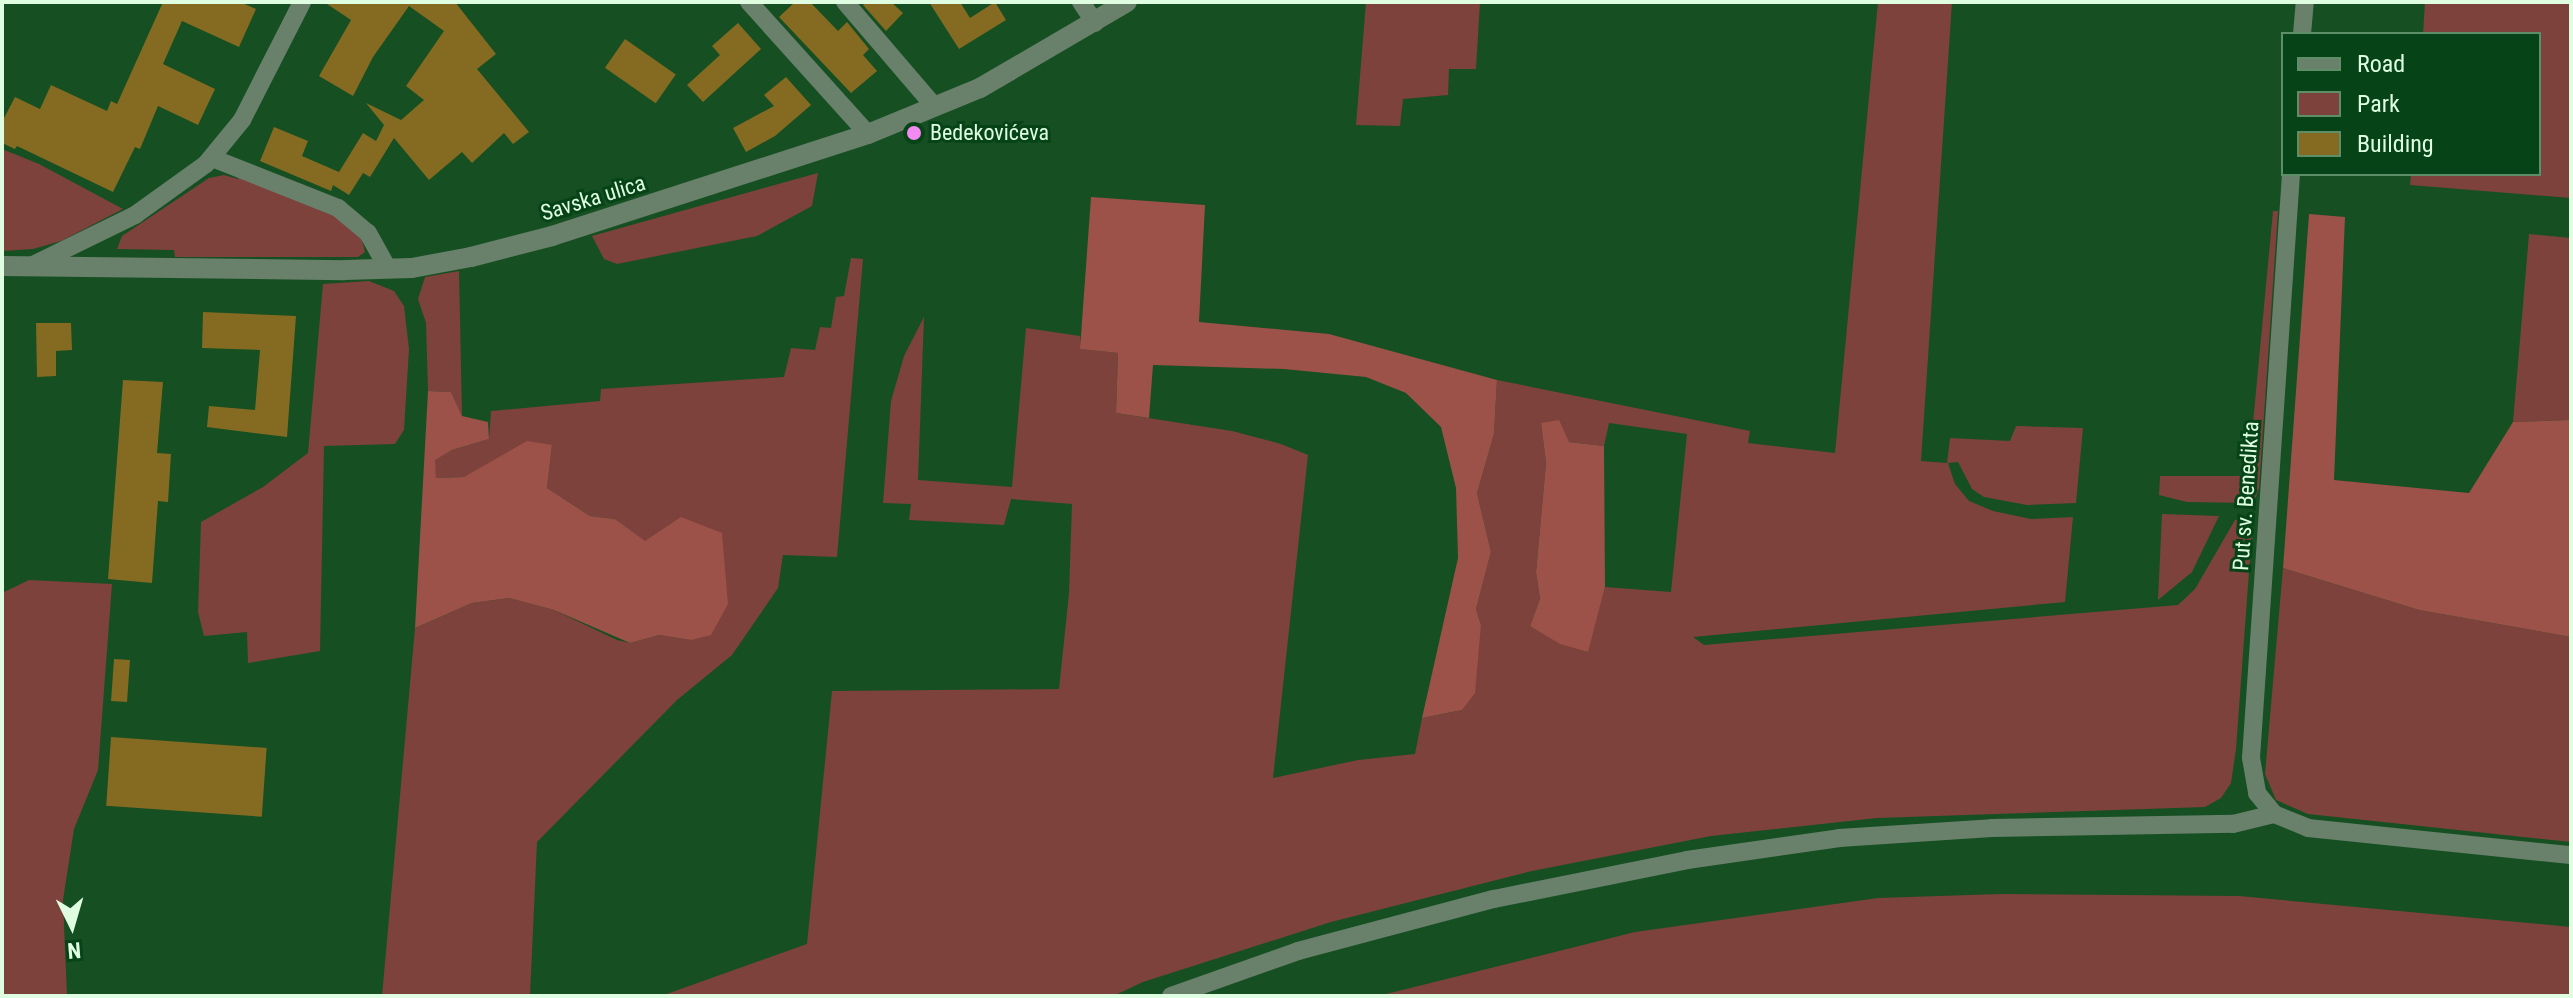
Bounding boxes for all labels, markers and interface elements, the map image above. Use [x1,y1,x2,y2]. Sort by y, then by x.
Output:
legend [2281,32,2541,176]
text: Road [2357,50,2405,78]
text: Park [2357,90,2400,118]
place label: Bedekovićeva [930,120,1049,146]
marker: Bedekovićeva [905,124,923,142]
text: Building [2357,130,2434,158]
street label: Savska ulica [537,170,649,226]
street label: Put sv. Benedikta [2228,420,2264,572]
north arrow [32,886,112,966]
text: N [66,937,82,963]

